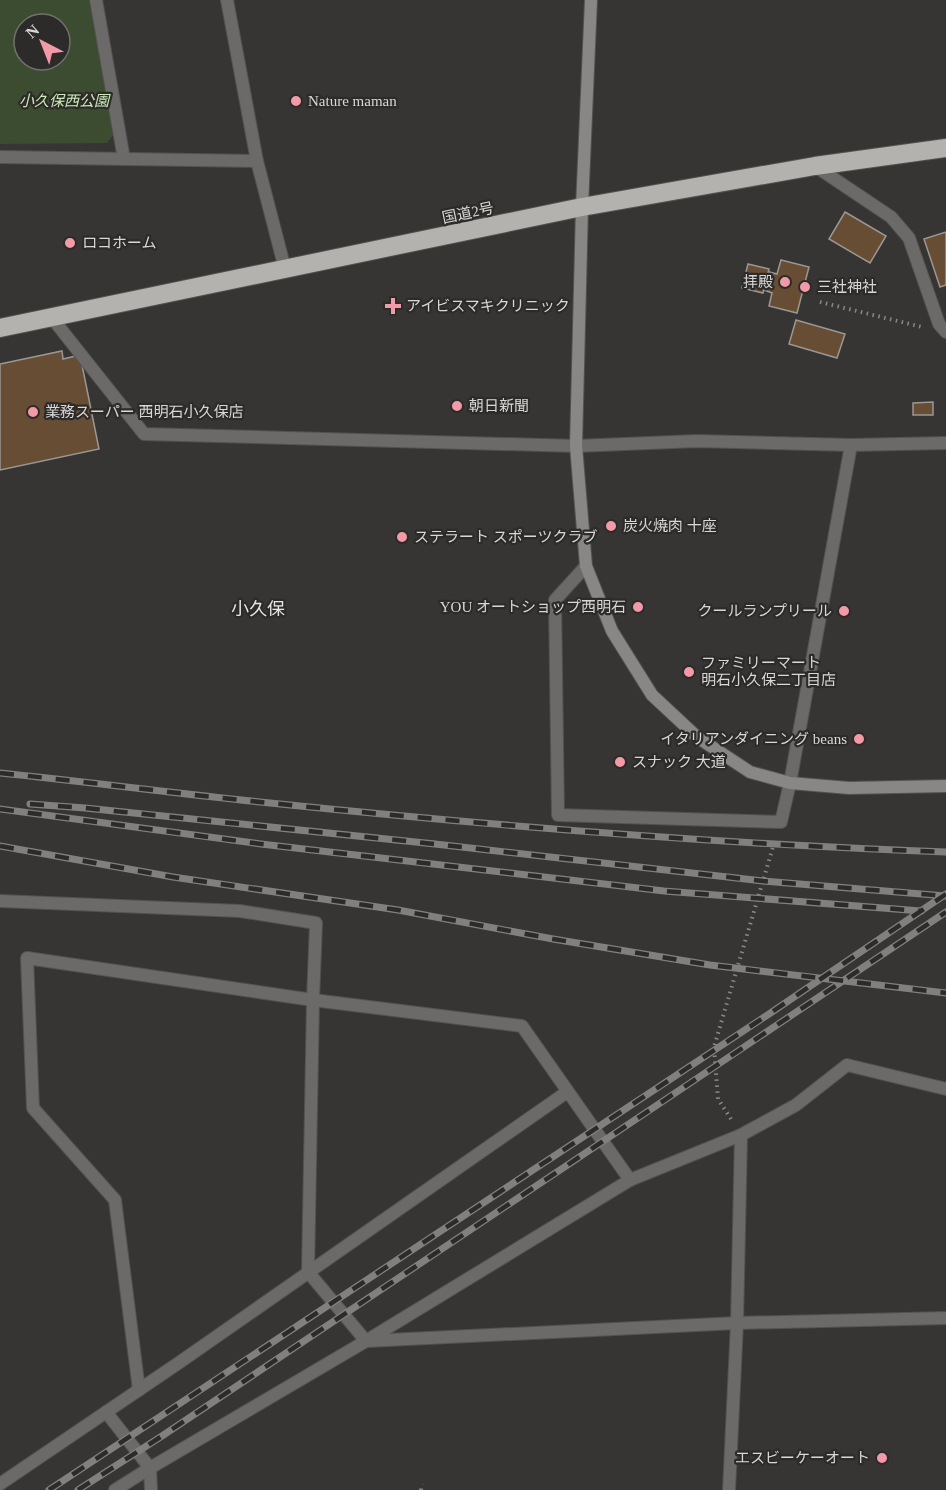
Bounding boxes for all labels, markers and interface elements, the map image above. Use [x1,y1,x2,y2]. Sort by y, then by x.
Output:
north arrow [12,12,72,72]
text: N [22,21,43,41]
park label: 小久保西公園 [19,93,111,109]
place label: Nature maman [308,93,397,109]
marker: Nature maman [289,94,303,108]
street label: 国道2号 [441,200,495,226]
place label: ロコホーム [82,235,157,251]
marker: ロコホーム [63,236,77,250]
place label: 拝殿 [743,274,773,290]
marker: 拝殿 [778,275,792,289]
place label: 三社神社 [817,279,877,295]
marker: 三社神社 [798,280,812,294]
marker: アイビスマキクリニック [384,297,402,315]
place label: アイビスマキクリニック [406,298,570,314]
place label: 朝日新聞 [469,398,529,414]
marker: 朝日新聞 [450,399,464,413]
place label: 業務スーパー 西明石小久保店 [45,404,244,420]
marker: 業務スーパー 西明石小久保店 [26,405,40,419]
place label: 炭火焼肉 十座 [623,518,717,534]
marker: 炭火焼肉 十座 [604,519,618,533]
place label: ステラート スポーツクラブ [414,529,597,545]
marker: ステラート スポーツクラブ [395,530,409,544]
district label: 小久保 [231,599,285,619]
place label: YOU オートショップ西明石 [440,599,626,615]
marker: YOU オートショップ西明石 [631,600,645,614]
place label: クールランプリール [697,603,832,619]
marker: クールランプリール [837,604,851,618]
place label: ファミリーマート 明石小久保二丁目店 [701,655,836,688]
marker: ファミリーマート 明石小久保二丁目店 [682,665,696,679]
place label: イタリアンダイニング beans [660,731,847,747]
marker: イタリアンダイニング beans [852,732,866,746]
place label: スナック 大道 [632,754,726,770]
marker: スナック 大道 [613,755,627,769]
place label: エスビーケーオート [735,1450,870,1466]
marker: エスビーケーオート [875,1451,889,1465]

